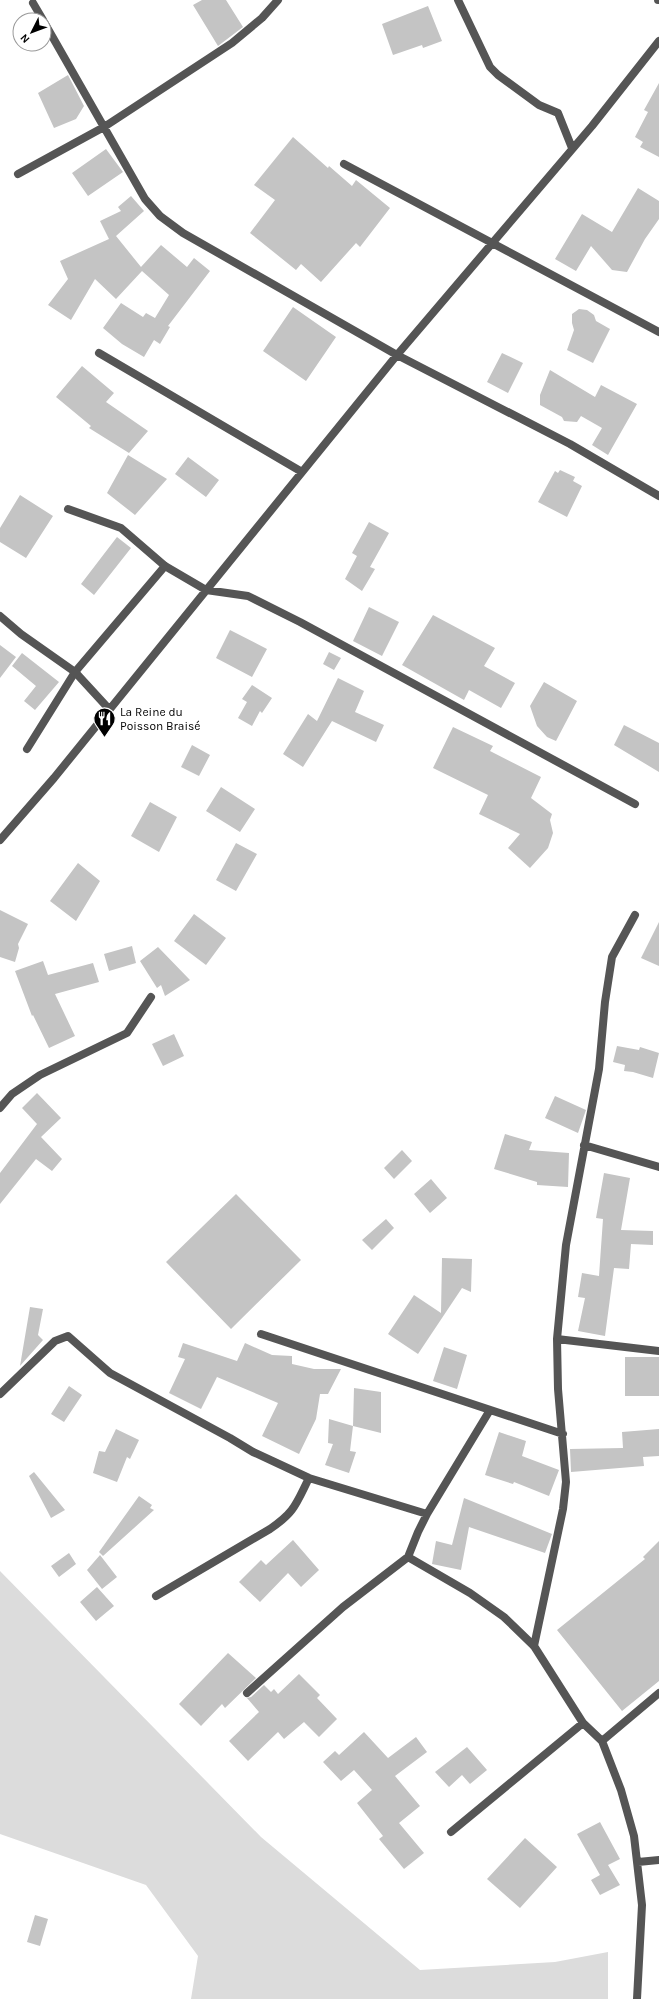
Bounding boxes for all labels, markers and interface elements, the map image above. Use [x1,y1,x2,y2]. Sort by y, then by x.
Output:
north arrow [12,12,52,52]
text: N [17,31,32,46]
place label: La Reine du Poisson Braisé [120,705,201,733]
restaurant icon: La Reine du Poisson Braisé [92,706,118,739]

